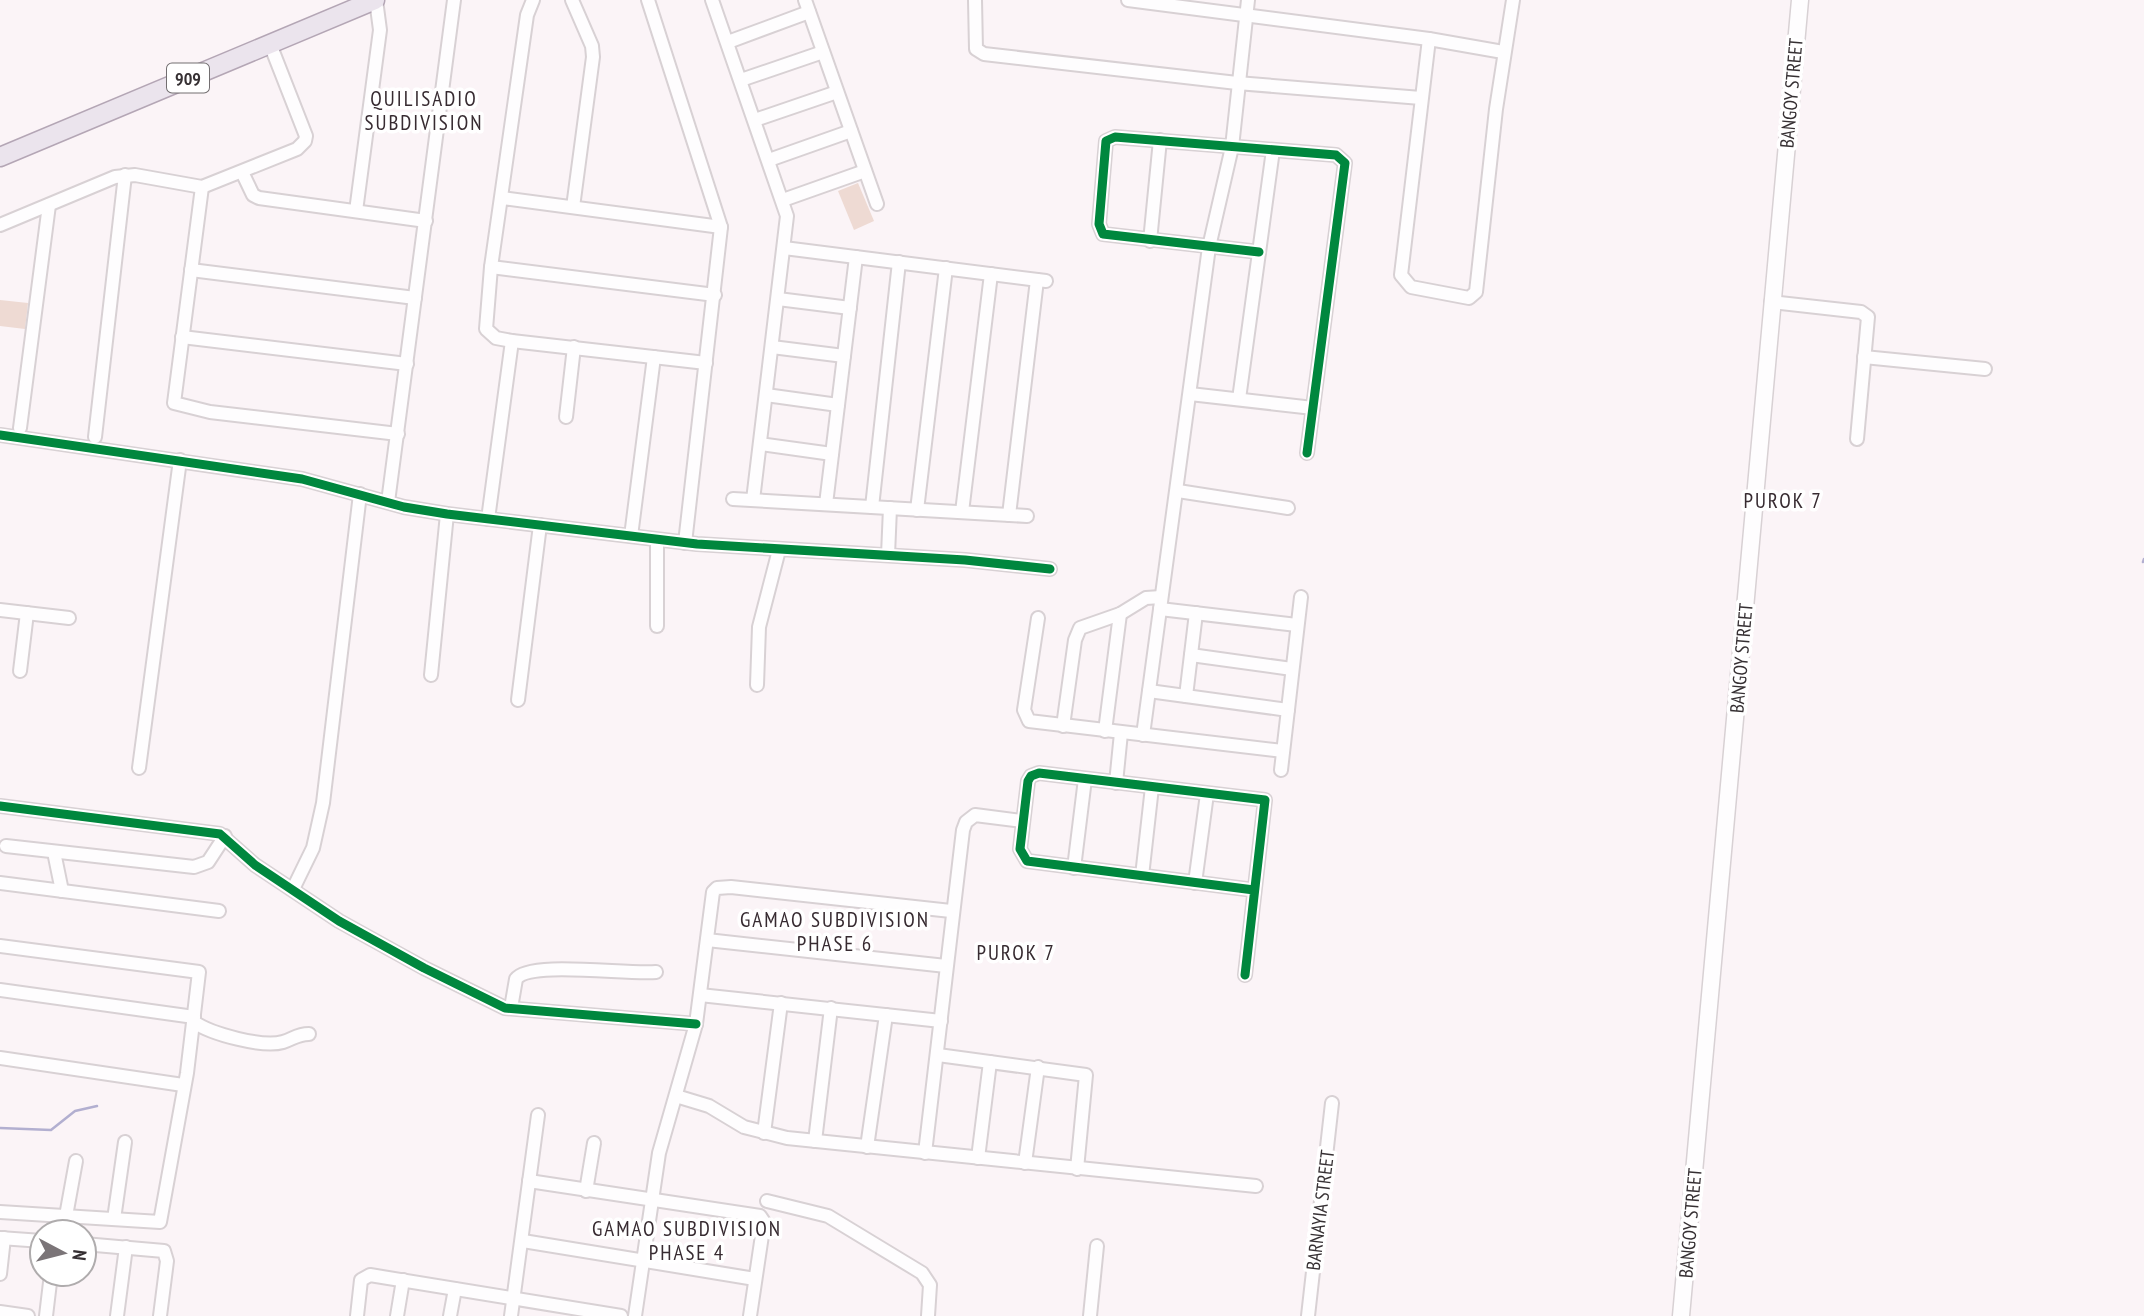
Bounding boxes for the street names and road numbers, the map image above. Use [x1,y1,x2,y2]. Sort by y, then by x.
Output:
street label: BANGOY STREET [1774,37,1808,149]
road number: 909 [167,64,209,92]
street label: BANGOY STREET [1724,602,1758,714]
street label: BARNAYIA STREET [1301,1148,1339,1272]
street label: BANGOY STREET [1673,1167,1707,1279]

